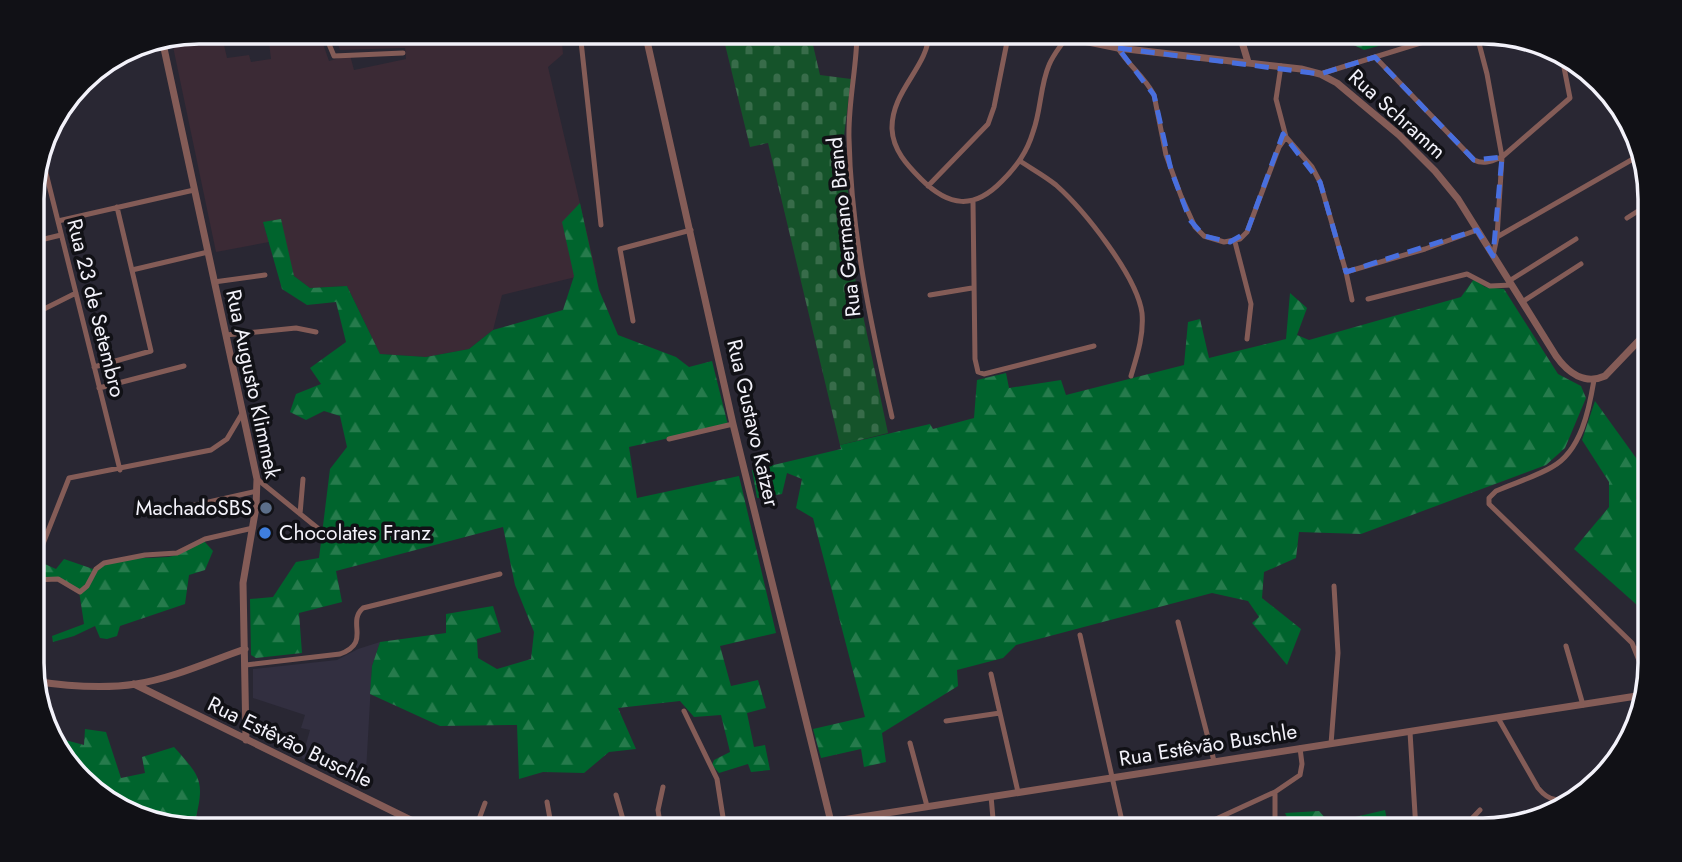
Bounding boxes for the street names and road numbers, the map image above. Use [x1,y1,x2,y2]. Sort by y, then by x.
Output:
street label: Rua Schramm [1342,62,1452,166]
street label: Rua Germano Brand [820,136,868,318]
street label: Rua 23 de Setembro [59,216,133,400]
street label: Rua Augusto Klimmek [218,287,288,482]
street label: Rua Gustavo Katzer [719,336,787,510]
street label: Rua Estêvão Buschle [203,689,378,795]
street label: Rua Estêvão Buschle [1117,716,1299,774]

